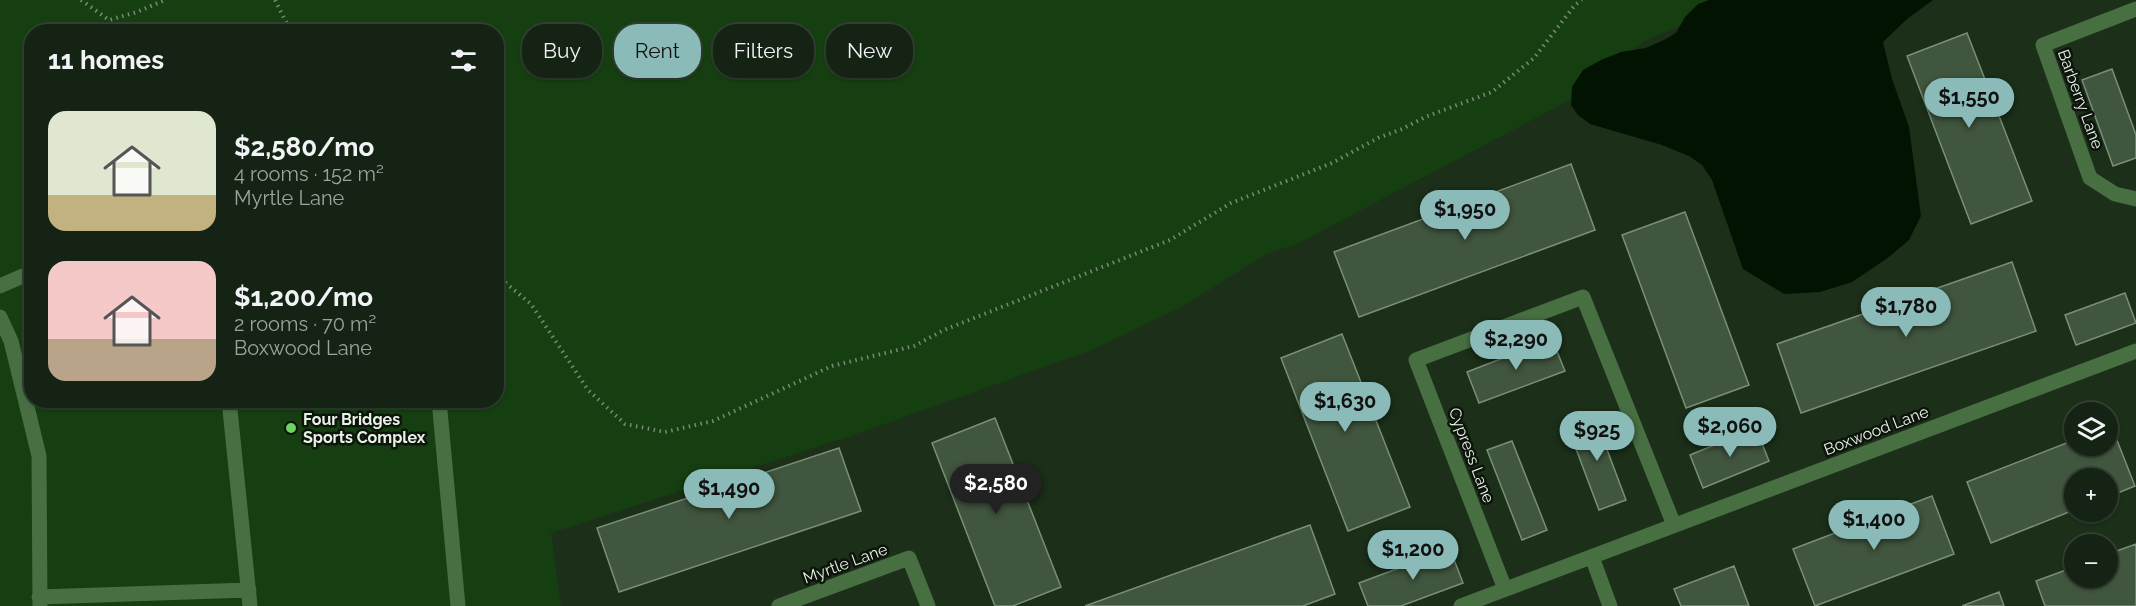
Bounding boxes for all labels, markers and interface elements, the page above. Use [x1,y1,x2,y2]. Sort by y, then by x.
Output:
chip: Buy [522,24,602,78]
chip: Rent [614,24,701,78]
chip: Filters [713,24,814,78]
chip: New [826,24,913,78]
icon: filters [447,44,480,77]
text: 11 homes [48,45,164,75]
street label: Barberry Lane [2054,47,2107,152]
pin: $1,550 [1920,78,2018,129]
text: $1,550 [1938,85,2000,109]
text: $2,580/mo [234,132,374,162]
icon: home [96,135,168,207]
text: 4 rooms · 152 m² [234,162,384,186]
text: Myrtle Lane [234,186,344,210]
pin: $1,950 [1416,190,1514,241]
text: $1,950 [1434,197,1496,221]
text: $1,200/mo [234,282,373,312]
icon: home [96,285,168,357]
pin: $1,780 [1857,287,1955,338]
text: $1,780 [1875,294,1937,318]
text: 2 rooms · 70 m² [234,312,376,336]
pin: $2,290 [1467,320,1565,371]
text: $2,290 [1484,327,1548,351]
text: Boxwood Lane [234,336,372,360]
pin: $1,630 [1296,382,1394,433]
text: $1,630 [1314,389,1376,413]
street label: Boxwood Lane [1821,402,1931,459]
map controls [2064,402,2118,588]
button: layers [2064,402,2118,456]
street label: Cypress Lane [1445,405,1498,506]
pin: $2,060 [1681,407,1779,458]
place label: Four Bridges Sports Complex [303,410,426,447]
pin: $925 [1561,411,1633,462]
text: $2,060 [1697,414,1763,438]
text: $925 [1574,418,1620,442]
marker: Four Bridges Sports Complex [284,421,298,435]
pin: $2,580 [947,464,1045,515]
button: + [2064,468,2118,522]
pin: $1,490 [680,469,778,520]
text: $2,580 [964,471,1028,495]
text: $1,490 [698,476,760,500]
pin: $1,400 [1825,500,1923,551]
text: $1,400 [1842,507,1906,531]
pin: $1,200 [1364,530,1462,581]
button: − [2064,534,2118,588]
text: $1,200 [1381,537,1445,561]
street label: Myrtle Lane [800,539,890,587]

